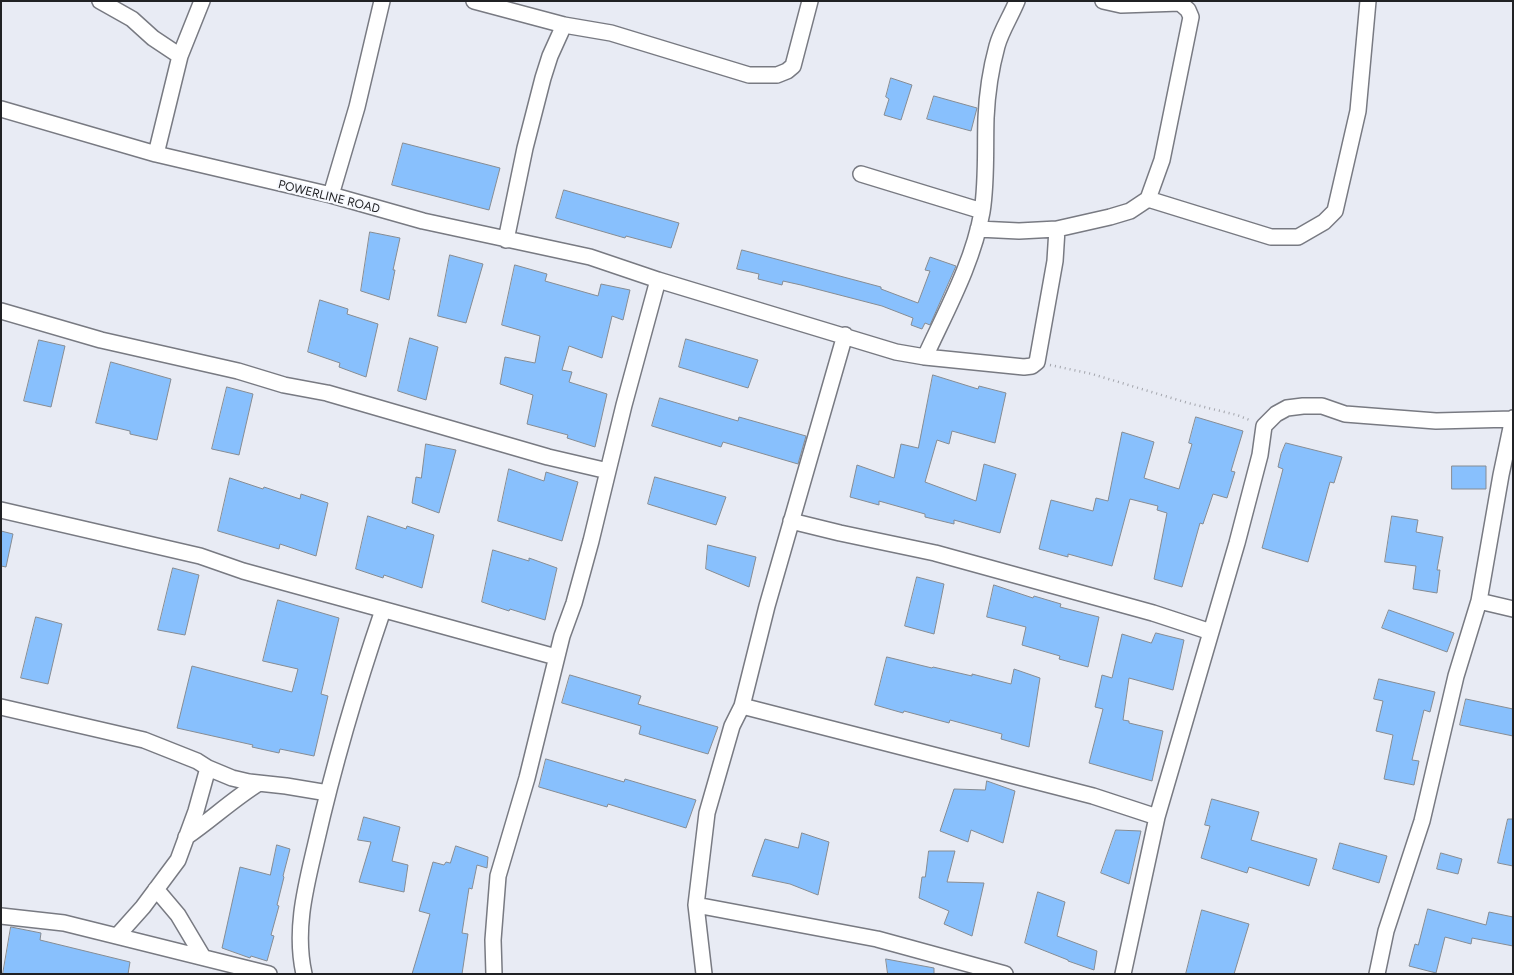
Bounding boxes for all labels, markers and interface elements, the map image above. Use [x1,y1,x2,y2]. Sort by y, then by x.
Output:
street label: POWERLINE ROAD [277,177,381,217]

